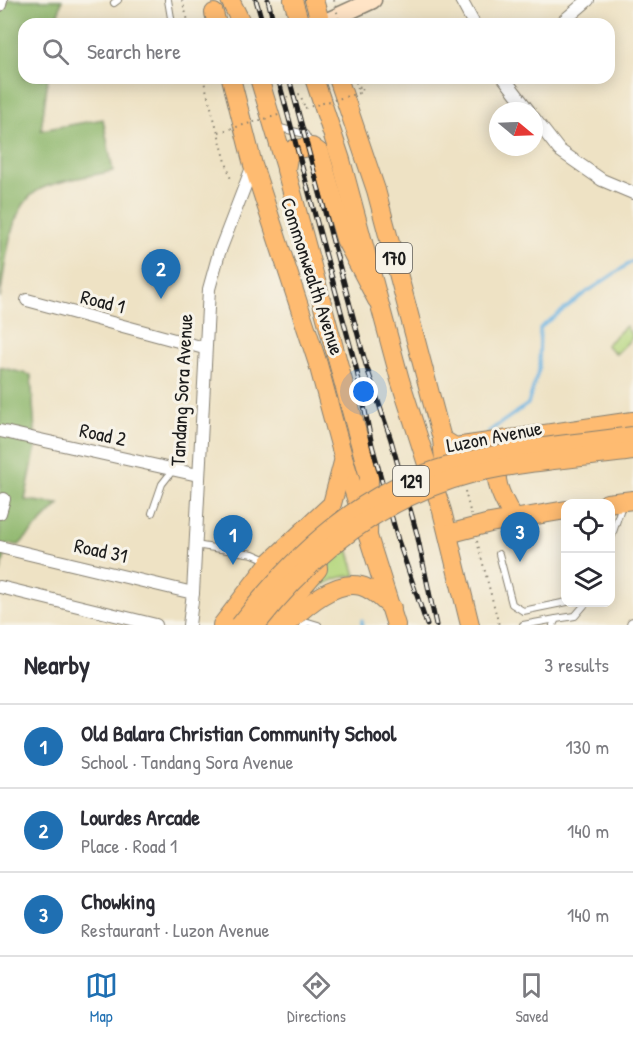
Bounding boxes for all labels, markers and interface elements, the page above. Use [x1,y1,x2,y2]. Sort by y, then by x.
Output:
search box [18,18,615,84]
icon: search [39,35,72,68]
text: Search here [87,36,181,66]
north arrow [489,102,543,156]
street label: Commonwealth Avenue [275,194,351,358]
road number: 170 [376,243,412,273]
pin: 2 [142,250,180,299]
street label: Road 1 [78,283,128,319]
street label: Tandang Sora Avenue [164,313,198,467]
your location [349,377,378,406]
street label: Luzon Avenue [444,414,544,458]
street label: Road 2 [77,416,129,452]
road number: 129 [393,466,429,496]
map controls [561,499,615,607]
button: locate [561,499,615,553]
pin: 3 [500,512,540,562]
pin: 1 [214,516,252,565]
street label: Road 31 [72,531,130,569]
button: layers [561,553,615,607]
text: Nearby [24,647,90,682]
text: 3 results [544,651,609,678]
text: Old Balara Christian Community School [81,718,396,748]
text: 1 [40,733,47,760]
text: 130 m [566,733,609,760]
text: School · Tandang Sora Avenue [81,748,294,775]
text: Lourdes Arcade [81,802,200,832]
text: 2 [39,817,48,844]
text: 140 m [567,817,609,844]
text: Place · Road 1 [81,832,177,859]
text: Chowking [81,886,155,916]
text: 3 [39,901,48,928]
text: 140 m [567,901,609,928]
text: Restaurant · Luzon Avenue [81,916,270,943]
tab: Map [85,969,118,1027]
tab: Directions [287,969,346,1027]
tab: Saved [515,969,548,1027]

